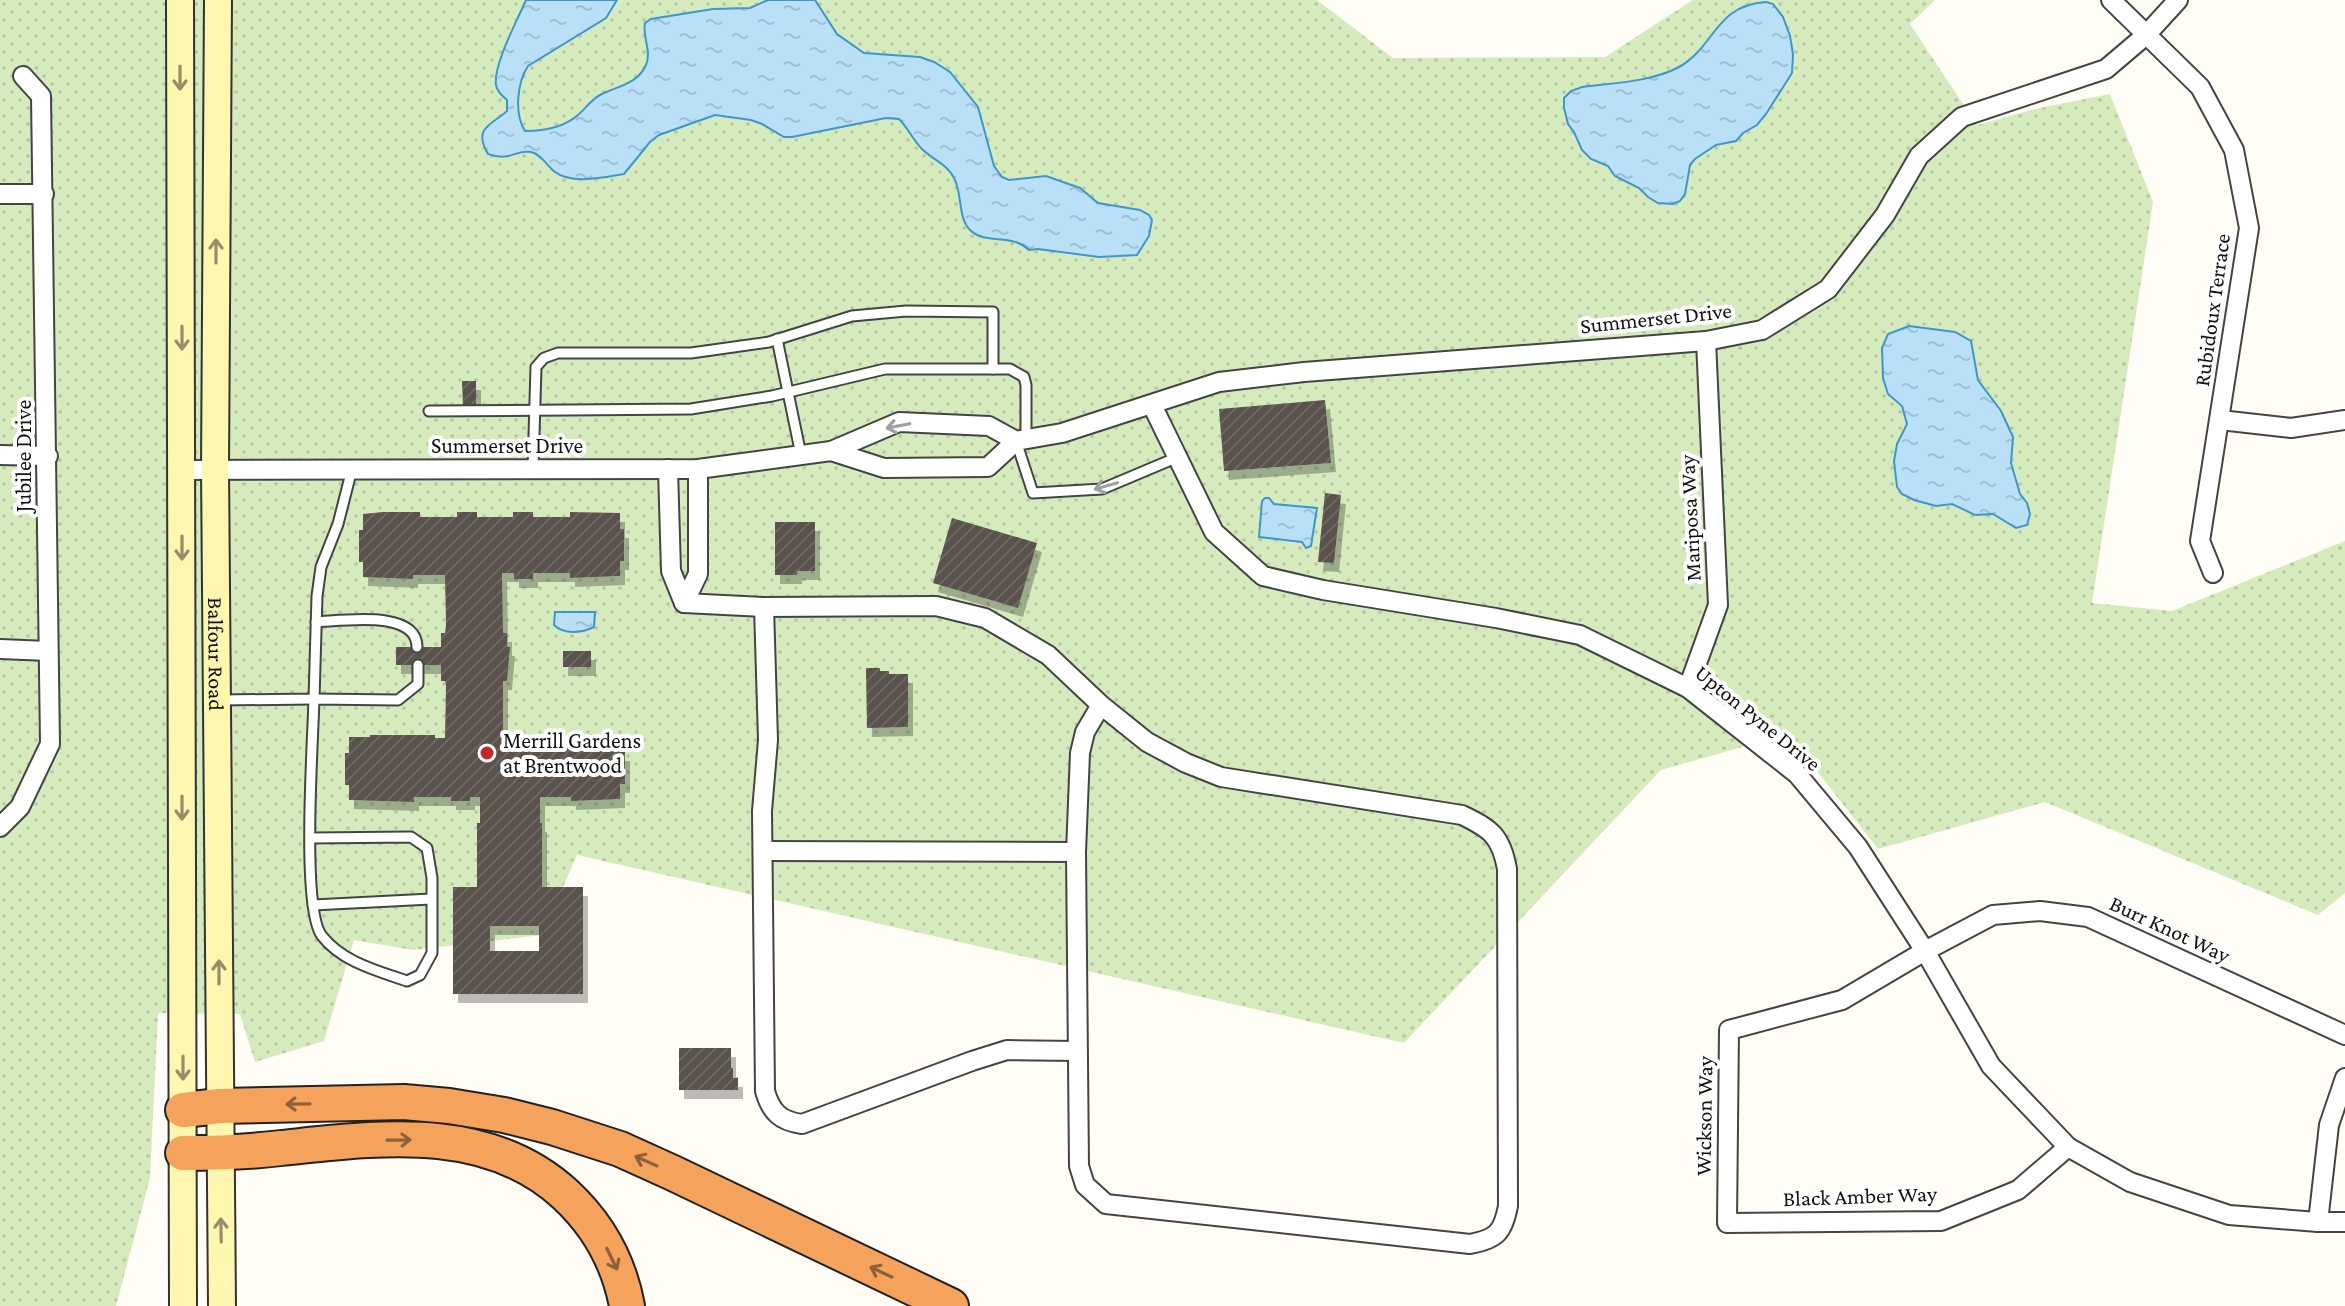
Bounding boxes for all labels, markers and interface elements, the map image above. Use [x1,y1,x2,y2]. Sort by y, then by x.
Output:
one-way arrow [172,64,188,91]
street label: Rubidoux Terrace [2189,232,2235,388]
one-way arrow [208,238,224,265]
street label: Summerset Drive [1579,298,1733,338]
one-way arrow [174,324,190,351]
street label: Jubilee Drive [11,400,36,514]
one-way arrow [886,419,912,434]
street label: Summerset Drive [431,433,583,458]
street label: Mariposa Way [1674,453,1706,582]
one-way arrow [1093,479,1119,494]
one-way arrow [174,534,190,561]
street label: Balfour Road [204,597,230,711]
street label: Upton Pyne Drive [1690,660,1826,776]
place label: Merrill Gardens at Brentwood [503,728,641,778]
marker: Merrill Gardens at Brentwood [478,744,496,762]
one-way arrow [174,794,190,821]
street label: Burr Knot Way [2106,890,2235,968]
one-way arrow [211,959,227,986]
one-way arrow [175,1054,190,1081]
street label: Wickson Way [1690,1055,1718,1176]
one-way arrow [285,1096,312,1112]
one-way arrow [385,1133,412,1148]
one-way arrow [634,1152,659,1167]
street label: Black Amber Way [1783,1181,1938,1211]
one-way arrow [213,1217,229,1244]
one-way arrow [605,1246,620,1270]
one-way arrow [869,1264,893,1279]

